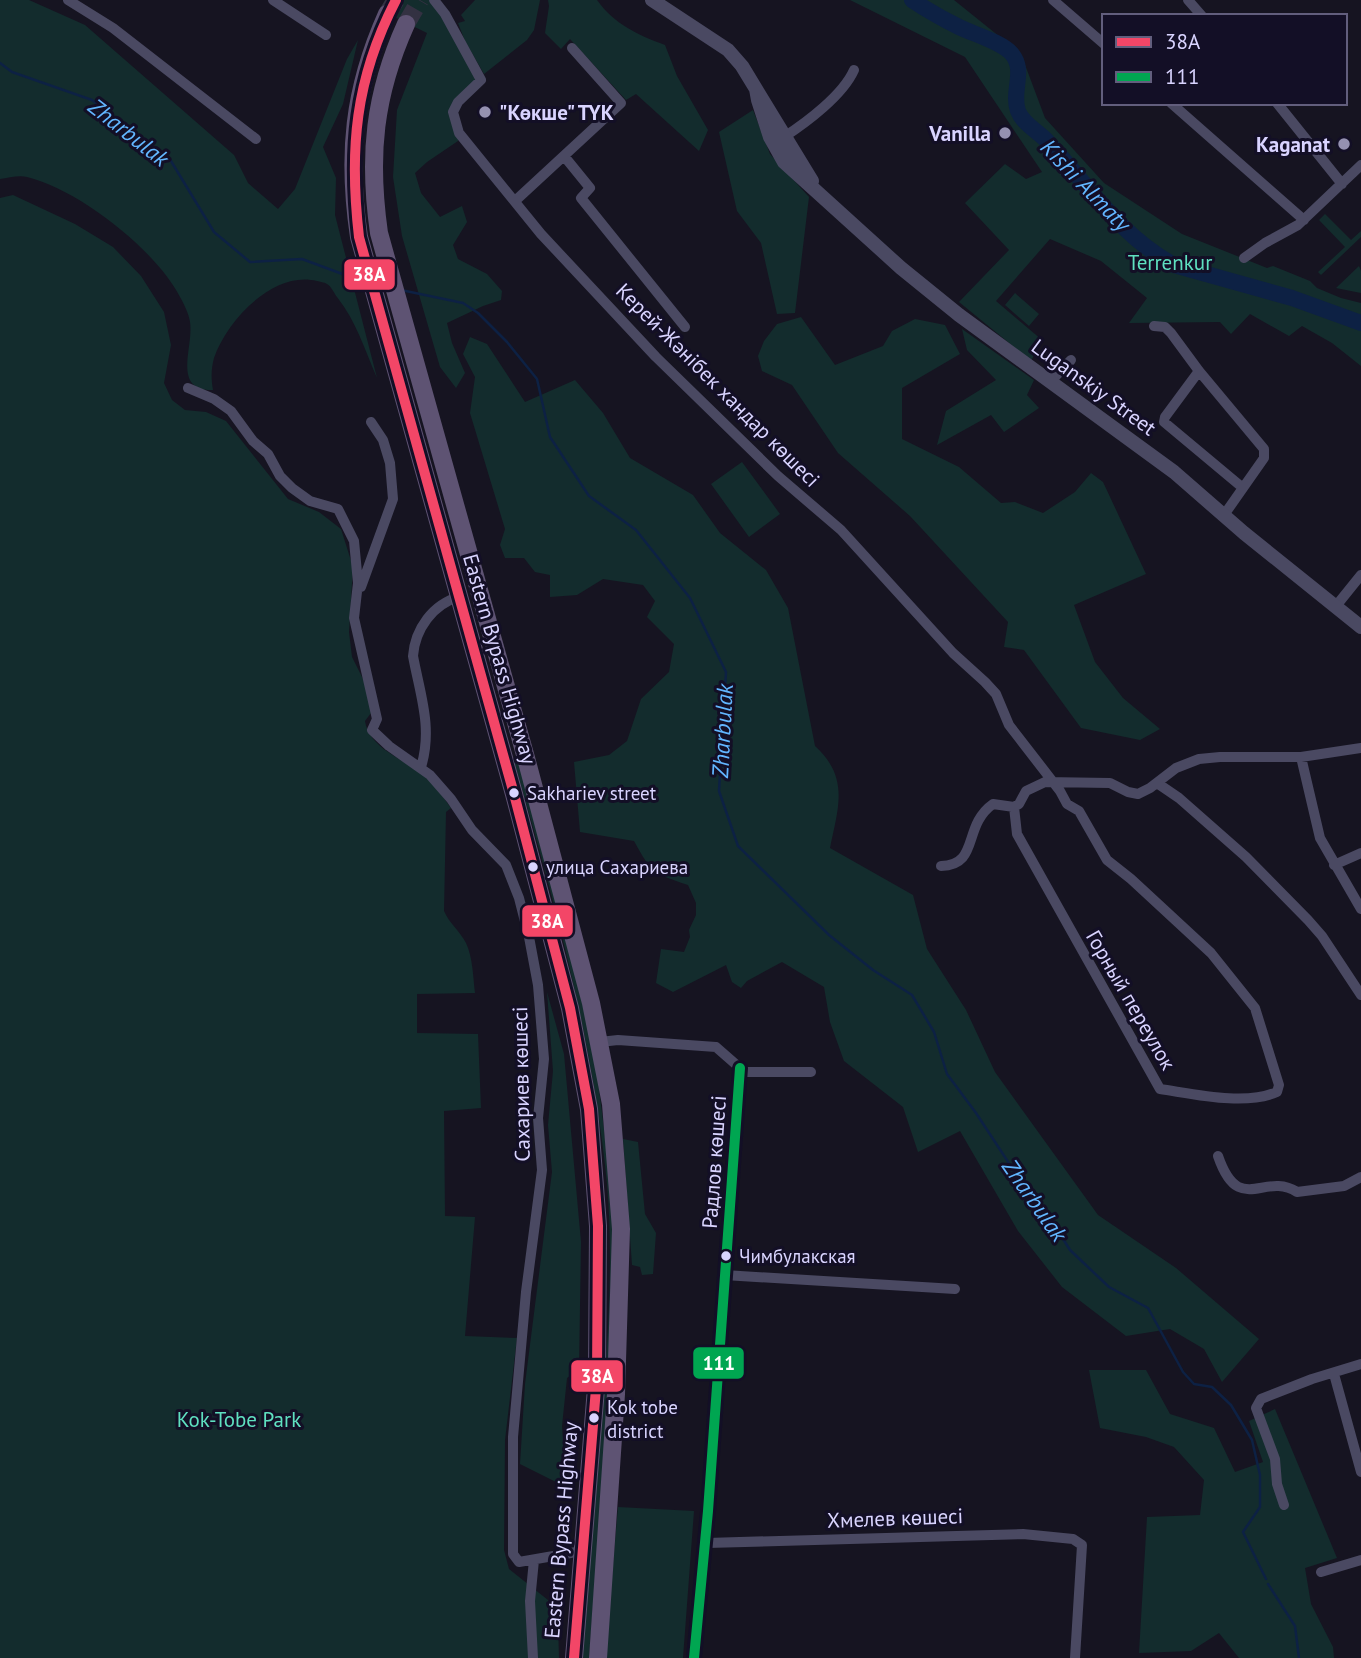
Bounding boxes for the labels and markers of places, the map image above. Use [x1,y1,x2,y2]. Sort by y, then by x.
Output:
place label: "Көкше" ТҮК [499,99,614,126]
marker: "Көкше" ТҮК [477,104,493,120]
place label: Vanilla [928,120,991,147]
marker: Vanilla [997,125,1013,141]
place label: Kaganat [1256,131,1331,158]
marker: Kaganat [1336,136,1352,152]
place label: Sakhariev street [527,781,657,805]
marker: Sakhariev street [507,786,521,800]
place label: улица Сахариева [546,855,688,879]
marker: улица Сахариева [526,860,540,874]
place label: Чимбулакская [739,1244,856,1268]
marker: Чимбулакская [719,1249,733,1263]
place label: Kok tobe district [607,1395,678,1443]
marker: Kok tobe district [587,1411,601,1425]

